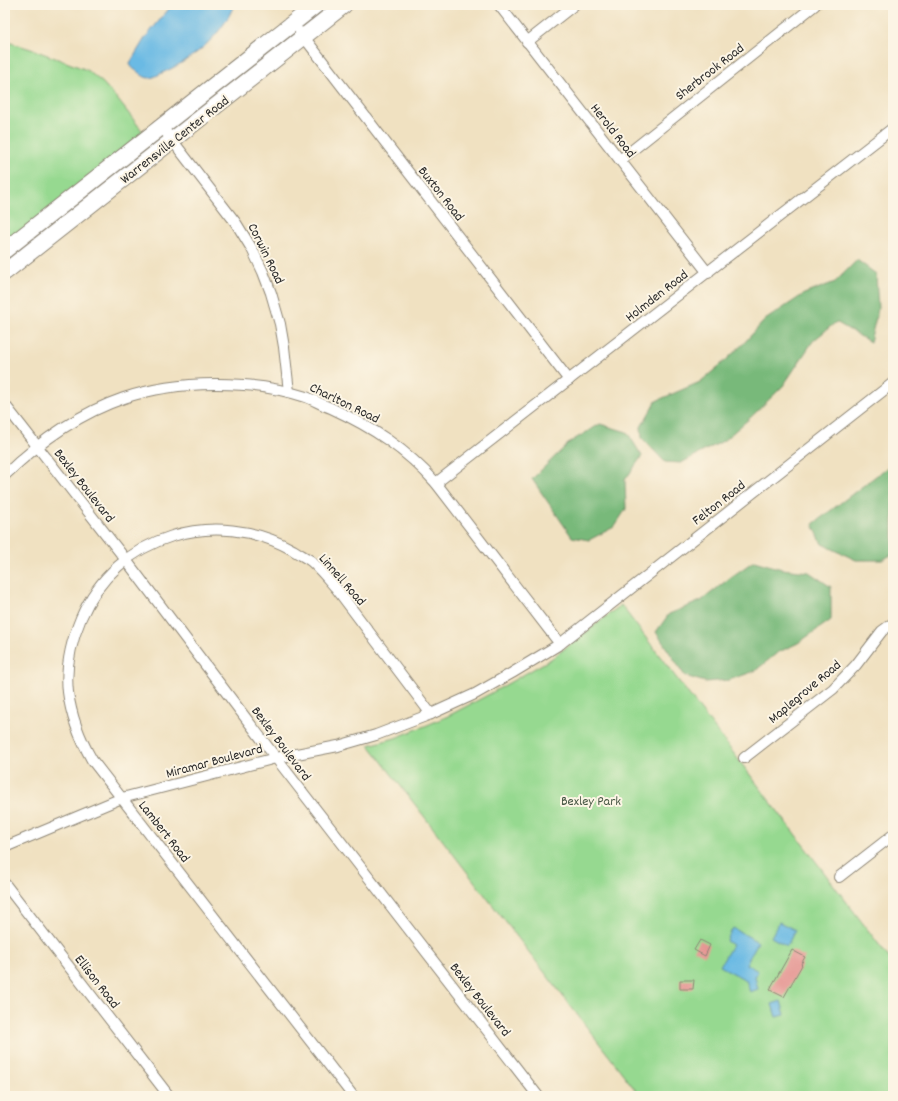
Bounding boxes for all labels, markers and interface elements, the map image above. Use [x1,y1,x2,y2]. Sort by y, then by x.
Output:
street label: Sherbrook Road [671,39,749,106]
street label: Warrensville Center Road [117,92,234,190]
street label: Herold Road [585,100,640,163]
street label: Buxton Road [412,162,468,226]
street label: Corwin Road [242,220,289,288]
street label: Holmden Road [622,266,693,328]
street label: Charlton Road [306,378,383,429]
street label: Bexley Boulevard [48,445,119,527]
street label: Felton Road [688,476,750,531]
street label: Linnell Road [313,550,370,611]
street label: Maplegrove Road [765,656,846,729]
street label: Bexley Boulevard [246,703,315,786]
street label: Miramar Boulevard [164,739,265,784]
park label: Bexley Park [561,792,621,812]
street label: Lambert Road [133,797,194,868]
street label: Ellison Road [69,951,124,1013]
street label: Bexley Boulevard [444,959,515,1041]

